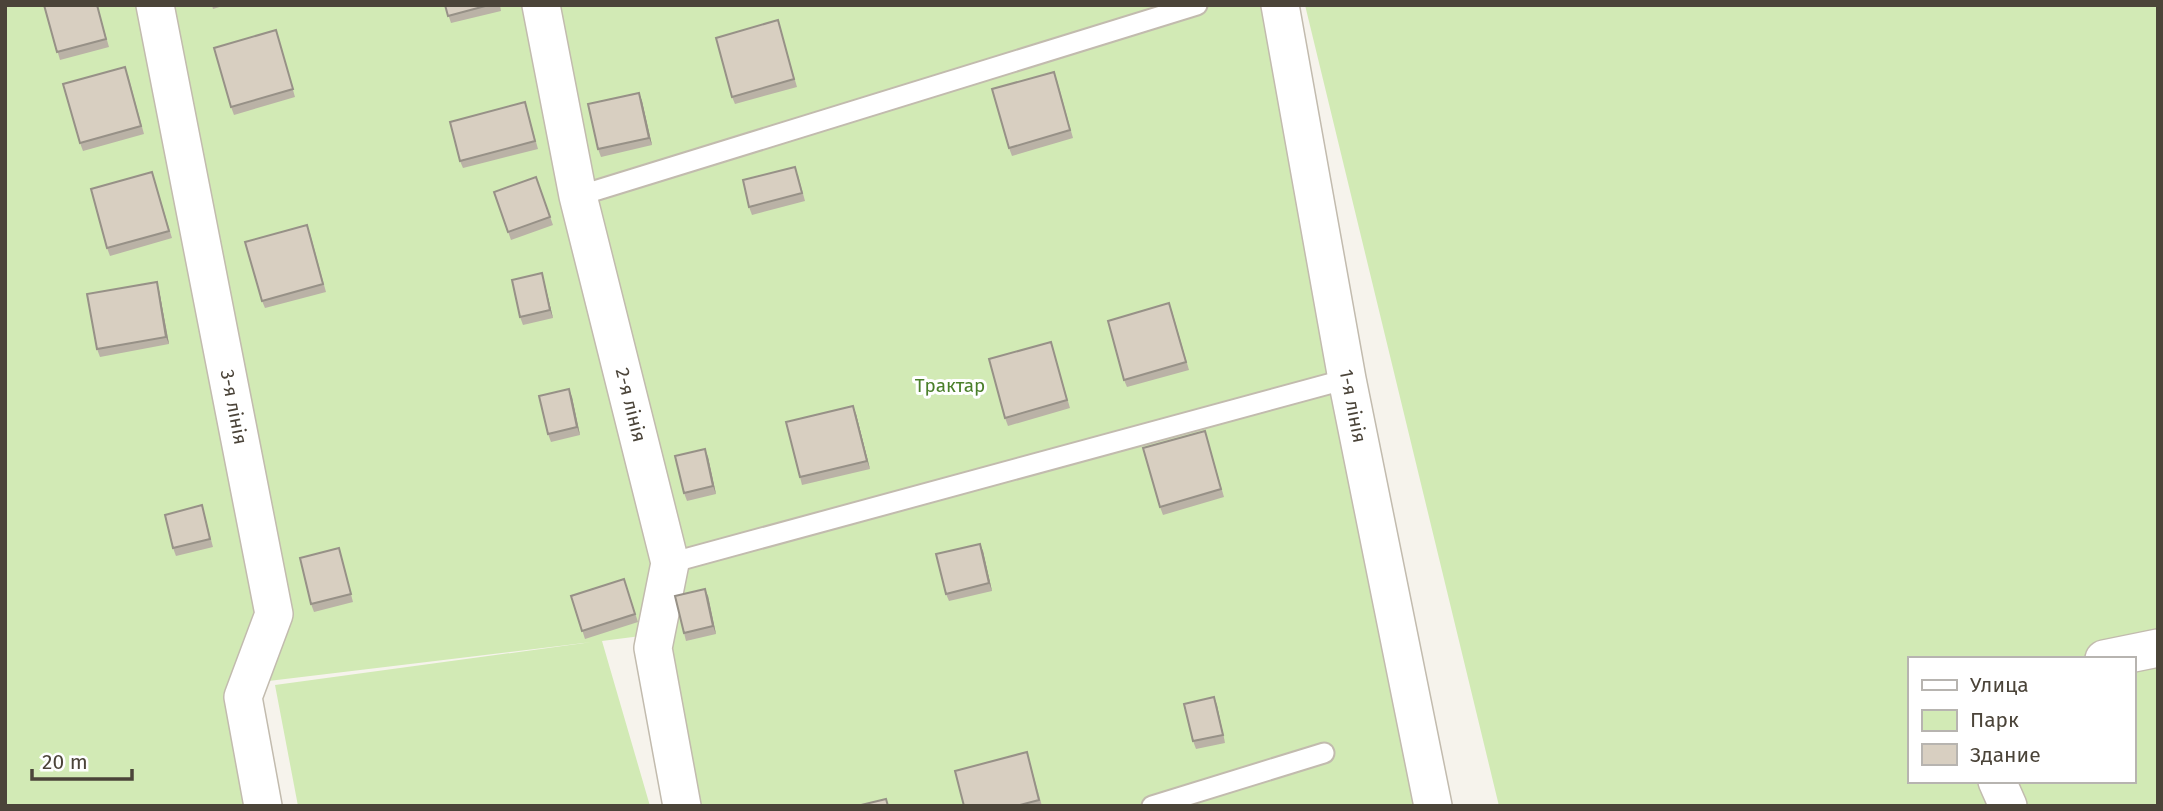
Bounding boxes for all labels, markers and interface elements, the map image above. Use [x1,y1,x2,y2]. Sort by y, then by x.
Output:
street label: 2-я лінія [611,365,651,445]
street label: 1-я лінія [1335,367,1371,445]
street label: 3-я лінія [215,368,253,446]
park label: Трактар [915,374,985,397]
legend [1908,657,2135,783]
text: Улица [1970,672,2029,698]
text: Парк [1970,707,2019,733]
scale bar [32,738,131,782]
text: Здание [1970,742,2041,768]
text: 20 m [42,749,88,775]

